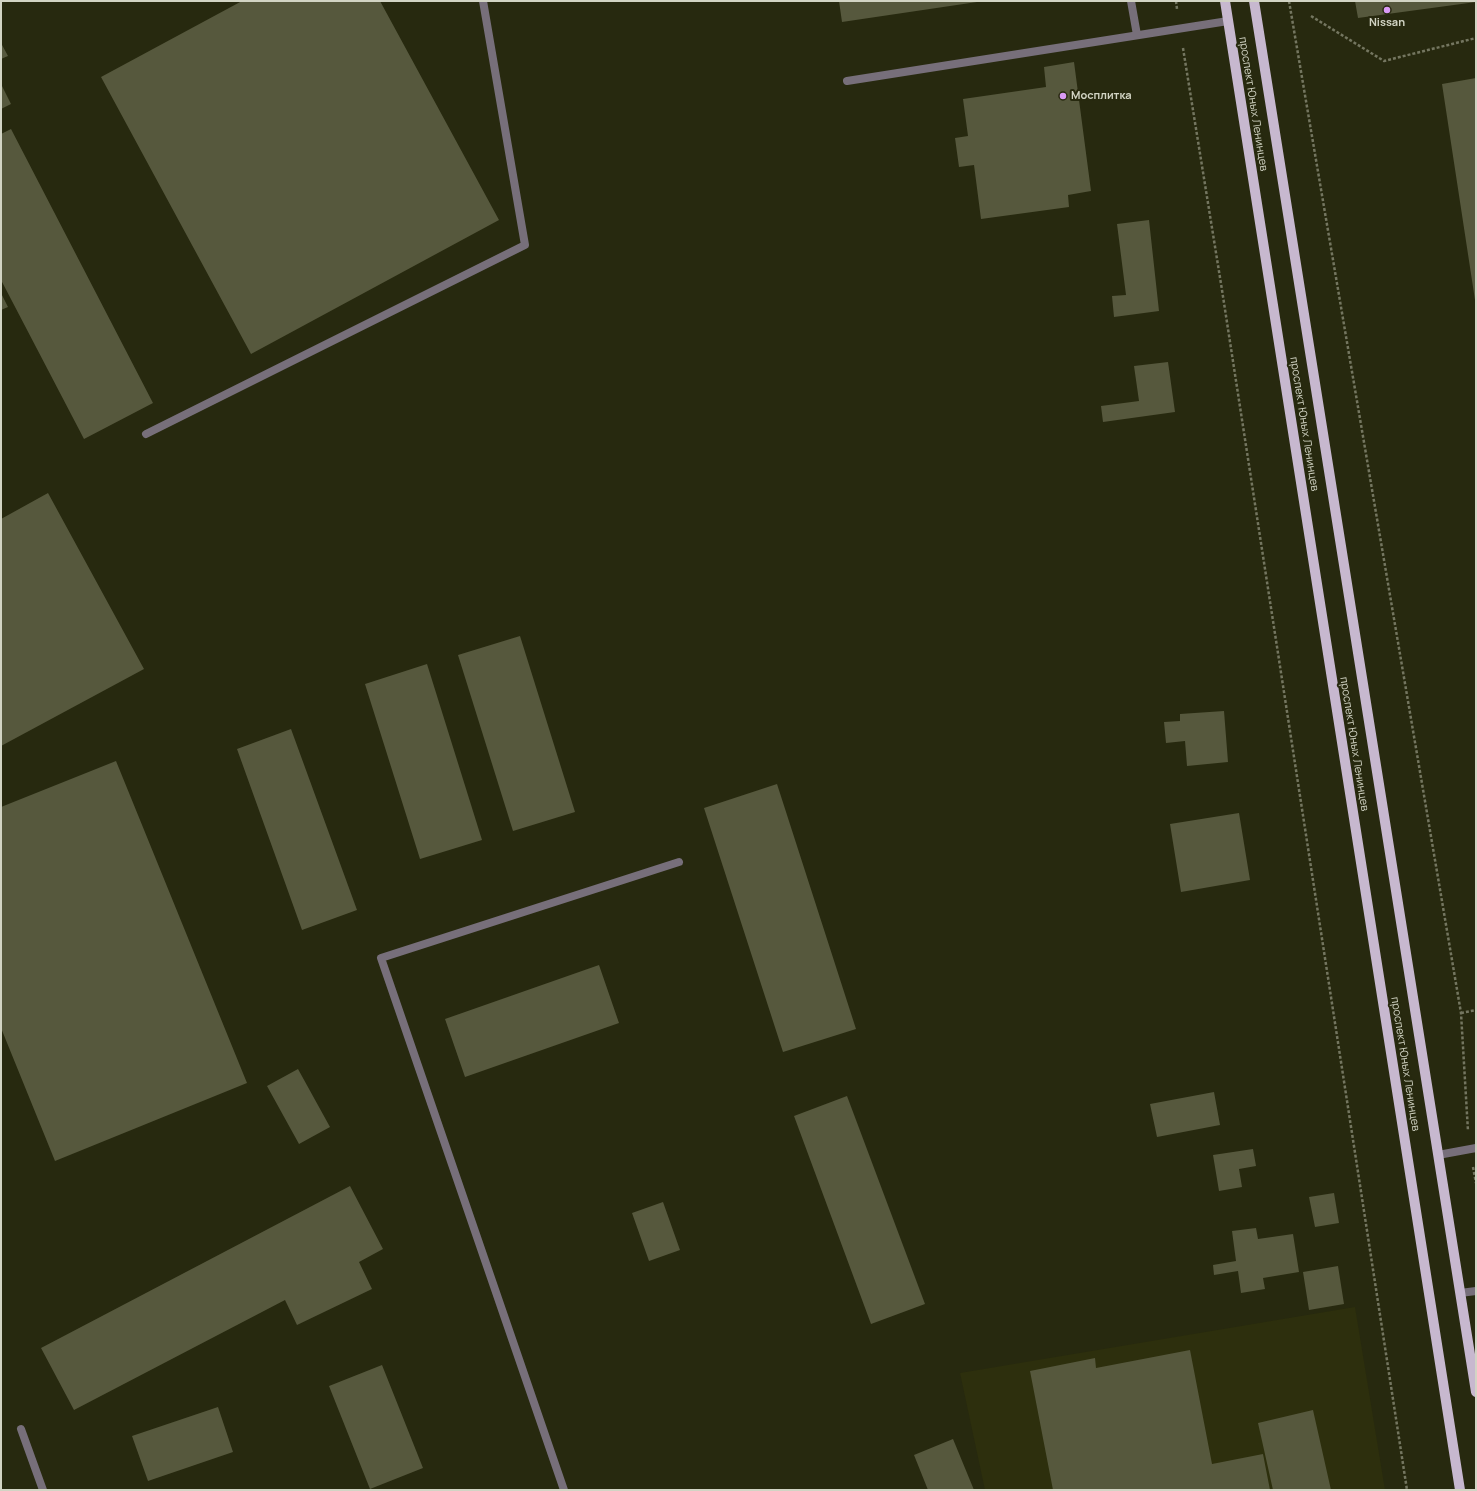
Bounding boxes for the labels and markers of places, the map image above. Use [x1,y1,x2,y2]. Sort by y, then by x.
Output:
marker: Nissan [1382,5,1392,15]
place label: Nissan [1369,16,1405,30]
place label: Мосплитка [1071,89,1132,103]
marker: Мосплитка [1058,91,1068,101]

